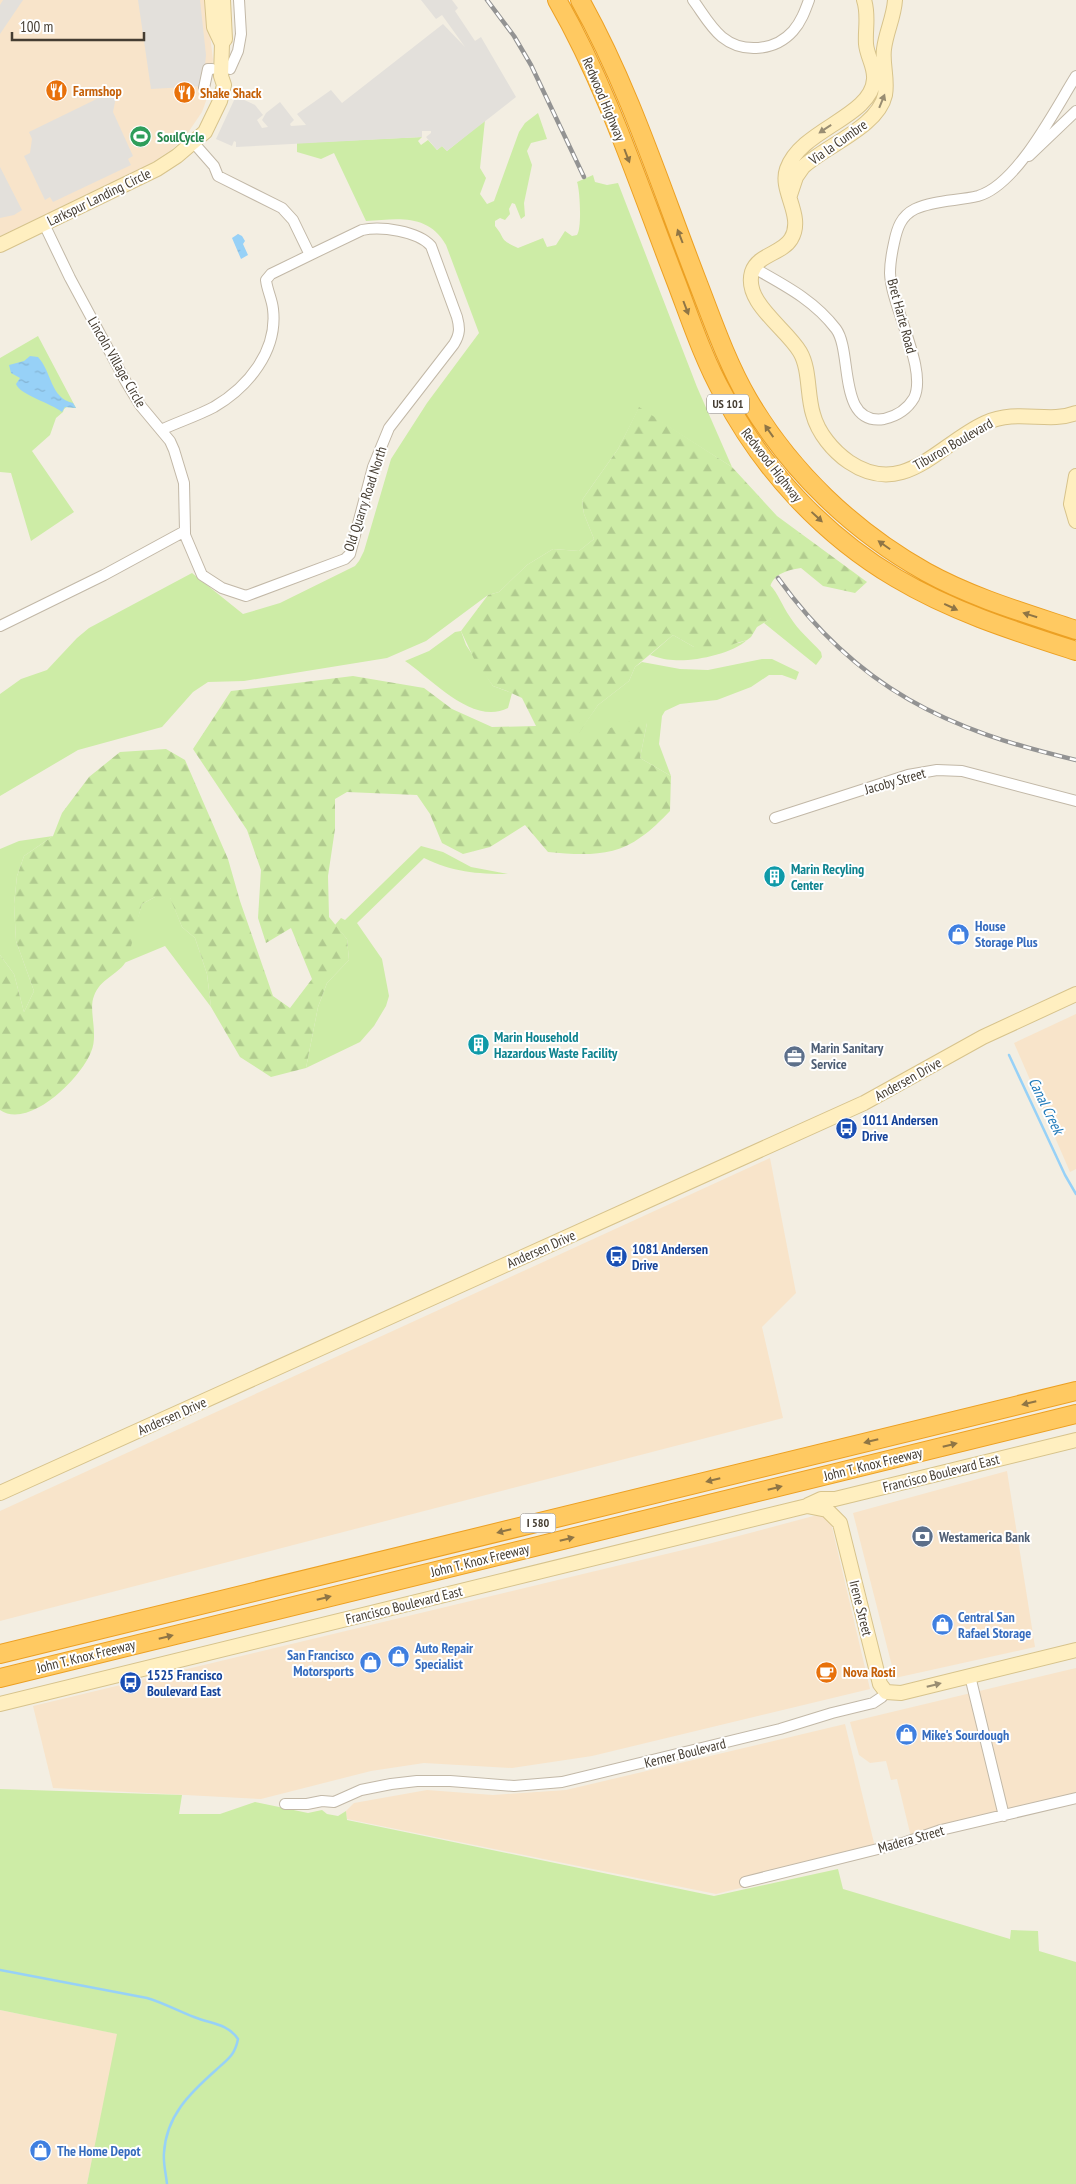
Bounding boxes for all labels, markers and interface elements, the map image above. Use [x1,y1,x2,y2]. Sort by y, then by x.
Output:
scale bar [12,10,145,42]
text: 100 m [20,17,53,36]
street label: Redwood Highway [578,54,630,144]
restaurant icon: Farmshop [45,79,69,103]
restaurant icon: Shake Shack [172,81,196,105]
place label: Farmshop [73,82,122,100]
place label: Shake Shack [200,84,262,102]
one-way arrow [878,93,886,108]
street label: Via la Cumbre [805,115,871,169]
one-way arrow [818,124,832,134]
sports icon: SoulCycle [129,125,153,149]
place label: SoulCycle [157,128,205,146]
one-way arrow [624,149,632,163]
street label: Larkspur Landing Circle [44,164,154,230]
one-way arrow [676,228,684,243]
street label: Bret Harte Road [883,277,921,355]
one-way arrow [683,300,690,315]
street label: Lincoln Village Circle [84,314,150,411]
road number: US 101 [707,394,749,414]
street label: Tiburon Boulevard [910,414,996,474]
street label: Redwood Highway [737,424,807,506]
one-way arrow [764,424,774,438]
street label: Old Quarry Road North [340,444,390,554]
one-way arrow [810,511,822,523]
one-way arrow [877,540,890,550]
one-way arrow [944,604,958,612]
one-way arrow [1022,610,1037,618]
street label: Jacoby Street [862,764,928,799]
place label: Marin Recyling Center [791,860,864,894]
building icon: Marin Recyling Center [763,865,787,889]
place label: House Storage Plus [975,917,1038,951]
shop icon: House Storage Plus [947,922,971,946]
place label: Marin Household Hazardous Waste Facility [494,1028,618,1062]
building icon: Marin Household Hazardous Waste Facility [466,1033,490,1057]
place label: Marin Sanitary Service [811,1039,884,1073]
office icon: Marin Sanitary Service [783,1044,807,1068]
street label: Andersen Drive [871,1053,945,1105]
water label: Canal Creek [1025,1074,1069,1139]
place label: 1011 Andersen Drive [862,1111,938,1145]
bus stop icon: 1011 Andersen Drive [834,1116,858,1140]
street label: Andersen Drive [504,1226,578,1272]
place label: 1081 Andersen Drive [632,1240,708,1274]
bus stop icon: 1081 Andersen Drive [604,1245,628,1269]
street label: Andersen Drive [135,1393,209,1439]
one-way arrow [1021,1399,1036,1407]
one-way arrow [863,1437,878,1445]
one-way arrow [942,1441,957,1449]
street label: John T. Knox Freeway [821,1443,925,1485]
street label: Francisco Boulevard East [881,1450,1001,1496]
one-way arrow [705,1476,720,1484]
one-way arrow [767,1484,782,1492]
road number: I 580 [520,1514,556,1532]
bank icon: Westamerica Bank [911,1525,935,1549]
one-way arrow [497,1527,512,1535]
place label: Westamerica Bank [938,1528,1030,1546]
one-way arrow [559,1535,574,1543]
street label: John T. Knox Freeway [428,1539,532,1581]
street label: Irene Street [845,1578,877,1638]
street label: Francisco Boulevard East [344,1582,464,1628]
one-way arrow [317,1594,332,1602]
place label: Central San Rafael Storage [958,1608,1031,1642]
shop icon: Central San Rafael Storage [930,1613,954,1637]
one-way arrow [159,1633,174,1641]
street label: John T. Knox Freeway [34,1635,138,1677]
place label: Auto Repair Specialist [414,1639,474,1673]
shop icon: Auto Repair Specialist [387,1644,411,1668]
place label: San Francisco Motorsports [287,1646,354,1680]
shop icon: San Francisco Motorsports [358,1651,382,1675]
cafe icon: Nova Rosti [815,1660,839,1684]
place label: Nova Rosti [843,1663,896,1681]
place label: 1525 Francisco Boulevard East [147,1666,223,1700]
bus stop icon: 1525 Francisco Boulevard East [119,1671,143,1695]
one-way arrow [926,1680,941,1688]
shop icon: Mike's Sourdough [894,1723,918,1747]
place label: Mike's Sourdough [922,1726,1009,1744]
street label: Kerner Boulevard [642,1734,728,1772]
street label: Madera Street [876,1821,946,1857]
shop icon: The Home Depot [29,2139,53,2163]
place label: The Home Depot [57,2142,141,2160]

